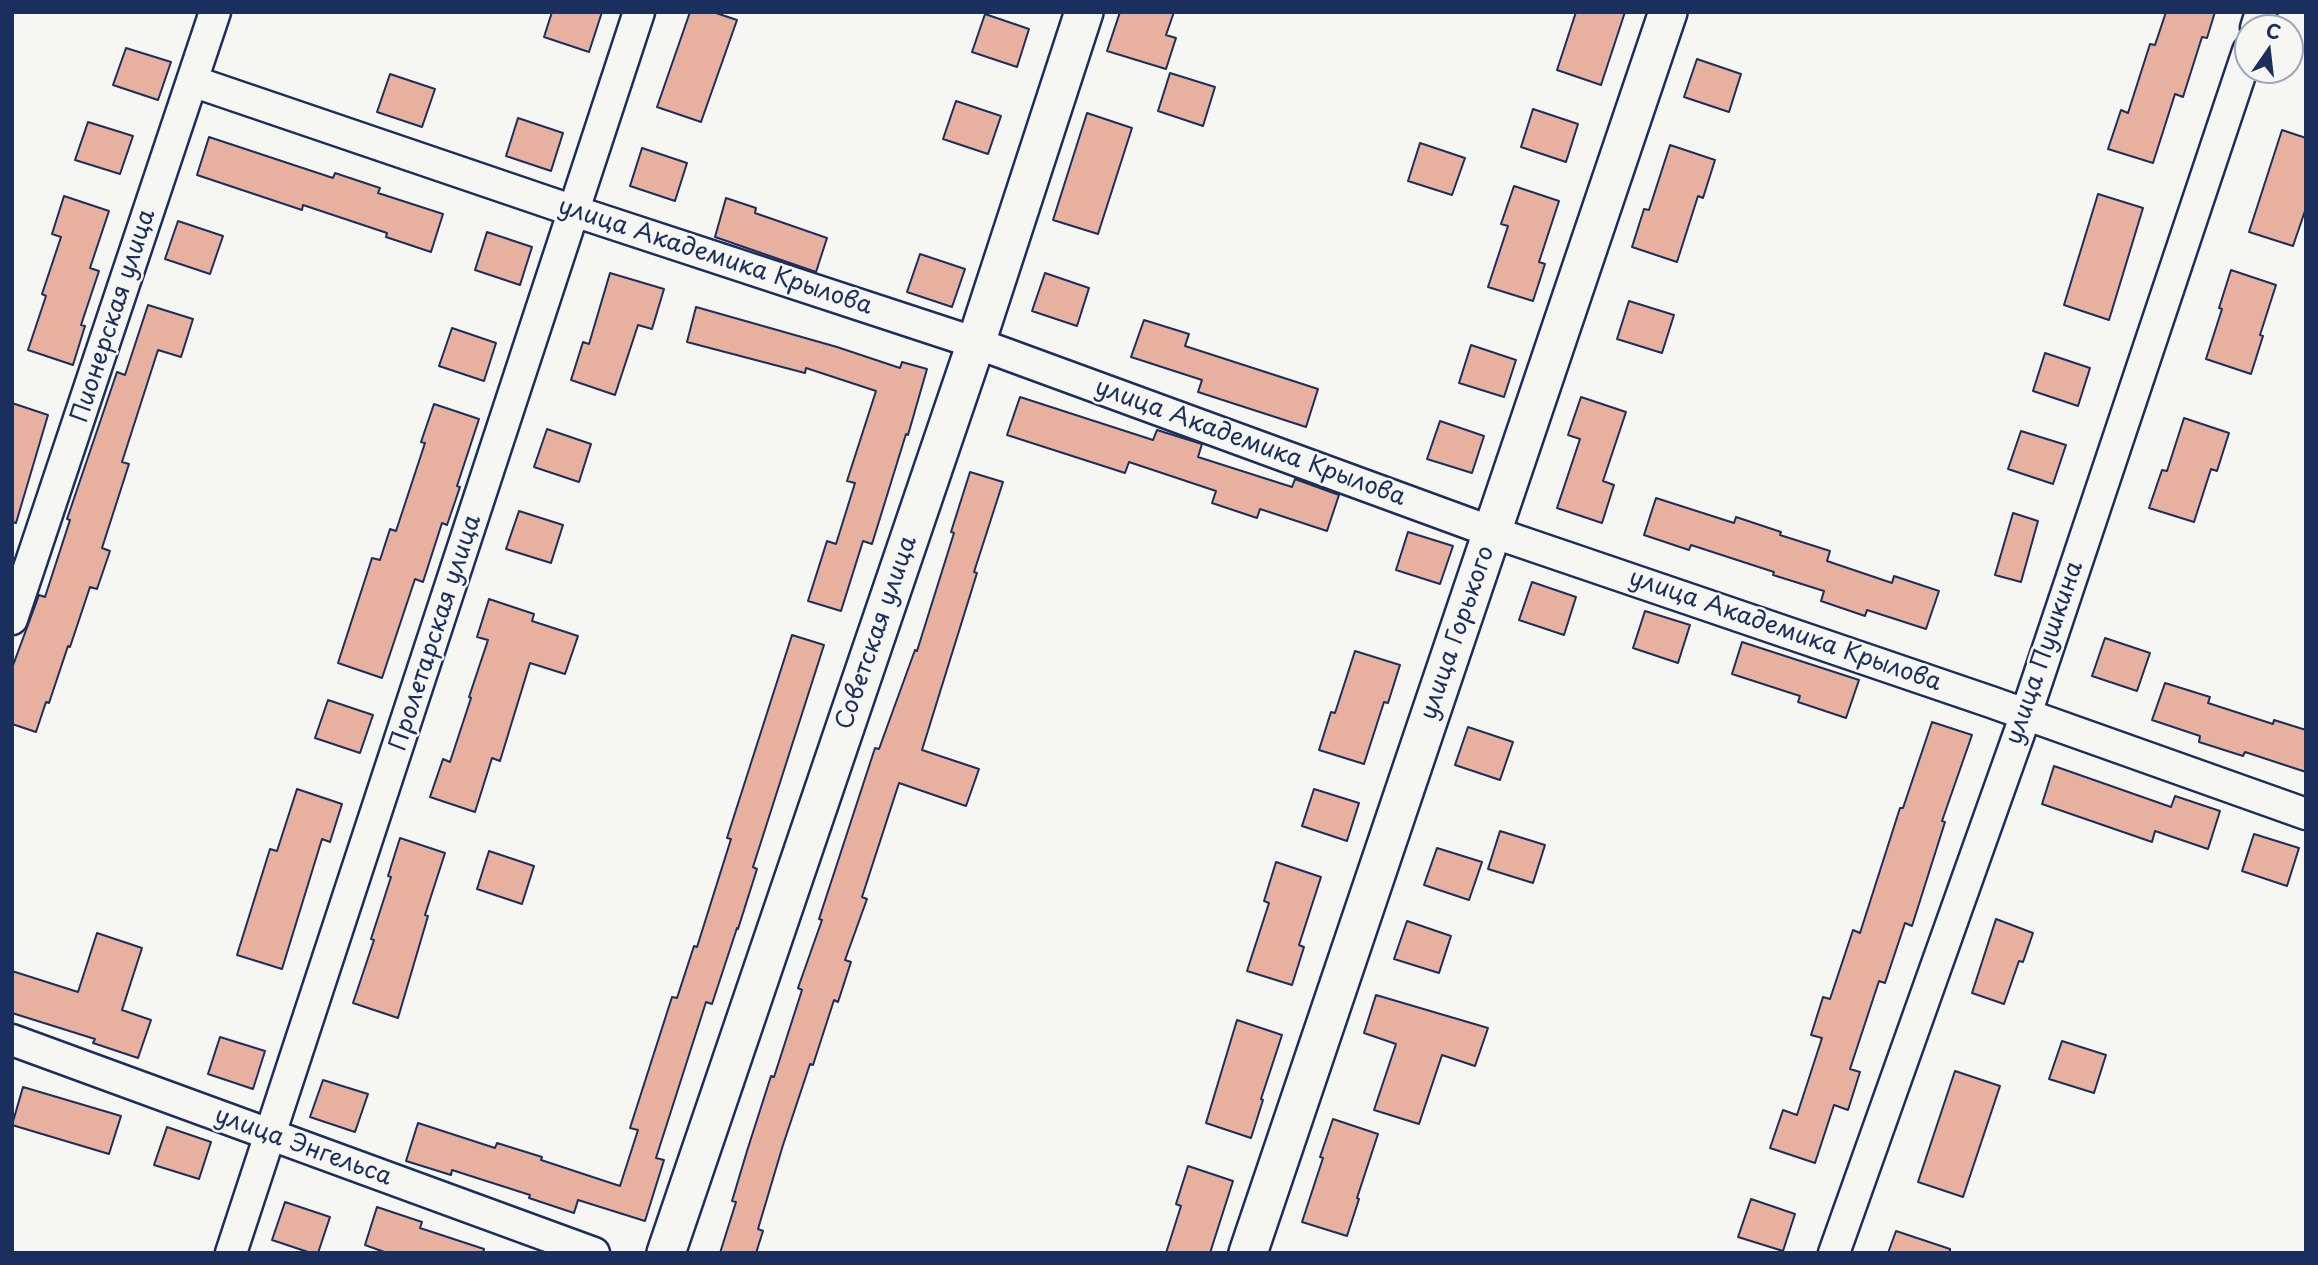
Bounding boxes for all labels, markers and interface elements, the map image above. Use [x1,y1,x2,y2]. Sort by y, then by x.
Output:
north arrow [2234,14,2304,84]
text: С [2263,15,2284,46]
street label: улица Академика Крылова [554,193,876,321]
street label: Пионерская улица [66,206,162,426]
street label: улица Академика Крылова [1091,373,1409,513]
street label: Пролетарская улица [384,511,488,755]
street label: Советская улица [830,532,924,734]
street label: улица Горького [1415,542,1501,724]
street label: улица Пушкина [2000,558,2090,748]
street label: улица Академика Крылова [1625,564,1945,698]
street label: улица Энгельса [211,1102,395,1192]

